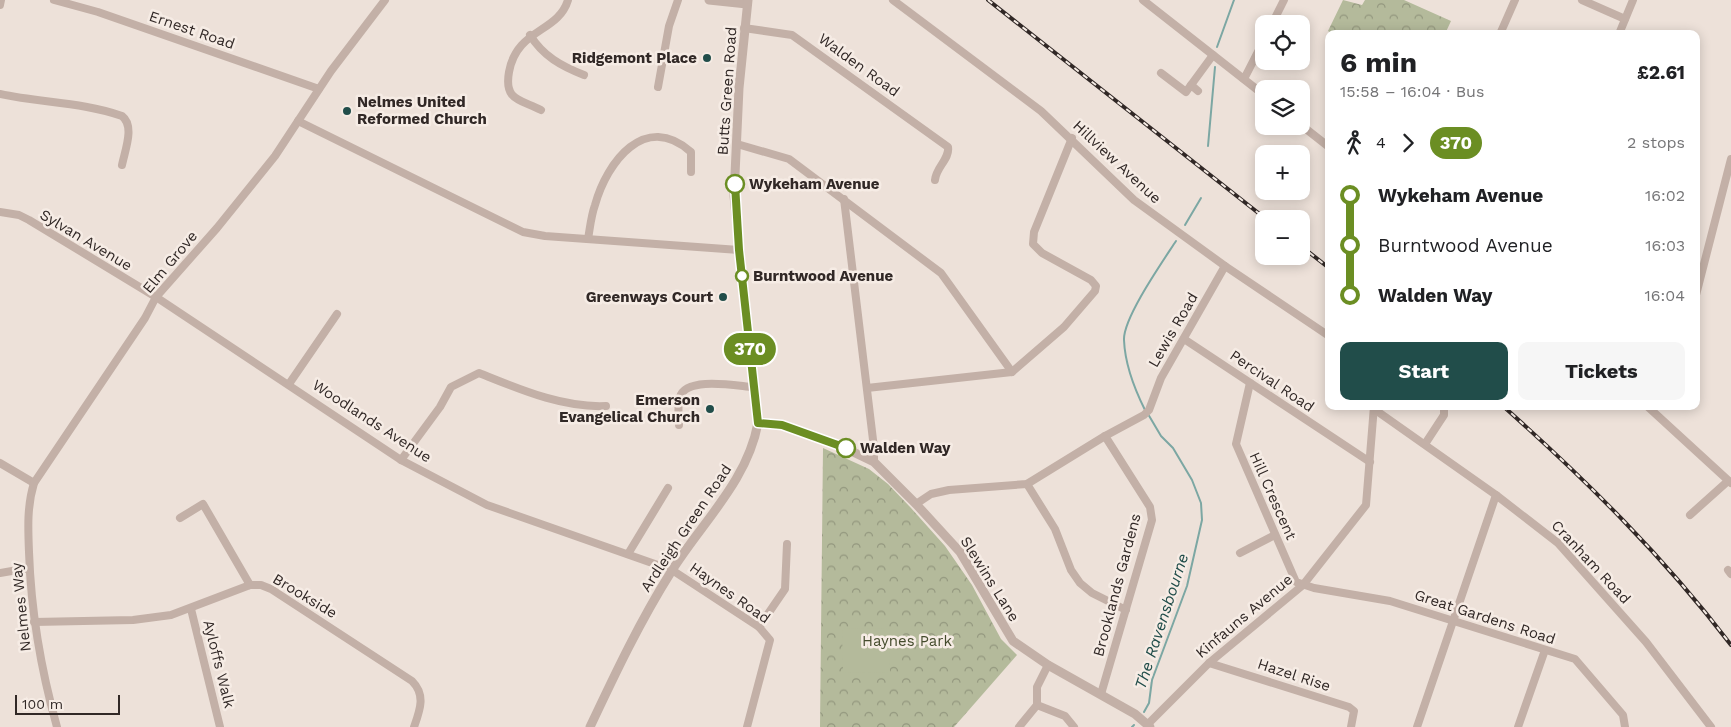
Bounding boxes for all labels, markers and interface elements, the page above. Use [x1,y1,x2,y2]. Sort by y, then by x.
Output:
street label: Ernest Road [147,7,237,53]
map controls [1255,15,1310,265]
button: locate [1255,15,1310,70]
street label: Butts Green Road [714,26,740,156]
street label: Walden Road [815,30,903,100]
text: 6 min [1340,46,1417,79]
place label: Ridgemont Place [572,49,697,67]
marker: Ridgemont Place [701,52,713,64]
text: £2.61 [1637,61,1685,84]
button: layers [1255,80,1310,135]
text: 15:58 – 16:04 · Bus [1340,82,1484,101]
place label: Nelmes United Reformed Church [357,93,487,128]
marker: Nelmes United Reformed Church [341,105,353,117]
street label: Hillview Avenue [1069,117,1165,207]
icon: walk [1340,129,1368,157]
icon: forward [1394,129,1422,157]
text: 370 [1440,132,1472,153]
text: 4 [1376,133,1386,152]
text: 2 stops [1627,133,1685,152]
button: + [1255,145,1310,200]
marker: Wykeham Avenue [725,174,745,194]
place label: Wykeham Avenue [749,175,880,193]
text: Wykeham Avenue [1378,184,1543,207]
text: 16:02 [1645,186,1685,205]
street label: Sylvan Avenue [37,205,135,275]
button: − [1255,210,1310,265]
street label: Elm Grove [139,227,201,297]
text: Burntwood Avenue [1378,234,1553,257]
text: 16:03 [1645,236,1685,255]
place label: Burntwood Avenue [753,267,893,285]
marker: Burntwood Avenue [735,269,749,283]
text: Walden Way [1378,284,1492,307]
text: 16:04 [1645,286,1685,305]
place label: Greenways Court [586,288,713,306]
street label: Lewis Road [1144,289,1202,371]
marker: Greenways Court [717,291,729,303]
line badge: 370 [721,333,779,365]
text: 370 [734,338,766,359]
button: Start [1340,342,1508,400]
button: Tickets [1518,342,1685,400]
street label: Percival Road [1226,346,1318,416]
street label: Woodlands Avenue [309,376,435,466]
place label: Emerson Evangelical Church [559,391,700,426]
marker: Emerson Evangelical Church [704,403,716,415]
marker: Walden Way [836,438,856,458]
place label: Walden Way [860,439,951,457]
street label: Hill Crescent [1246,449,1301,543]
street label: Ardleigh Green Road [637,461,735,595]
street label: Brooklands Gardens [1089,511,1145,659]
street label: Cranham Road [1548,516,1634,608]
street label: Slewins Lane [957,533,1023,625]
water label: The Ravensbourne [1131,551,1192,692]
street label: Haynes Road [686,559,774,627]
street label: Nelmes Way [7,561,35,652]
street label: Brookside [270,570,340,622]
street label: Kinfauns Avenue [1192,570,1296,662]
street label: Great Gardens Road [1412,586,1558,648]
street label: Ayloffs Walk [199,618,239,710]
park label: Haynes Park [862,632,952,650]
street label: Hazel Rise [1255,655,1333,695]
scale bar [15,692,120,715]
text: 100 m [22,696,63,712]

